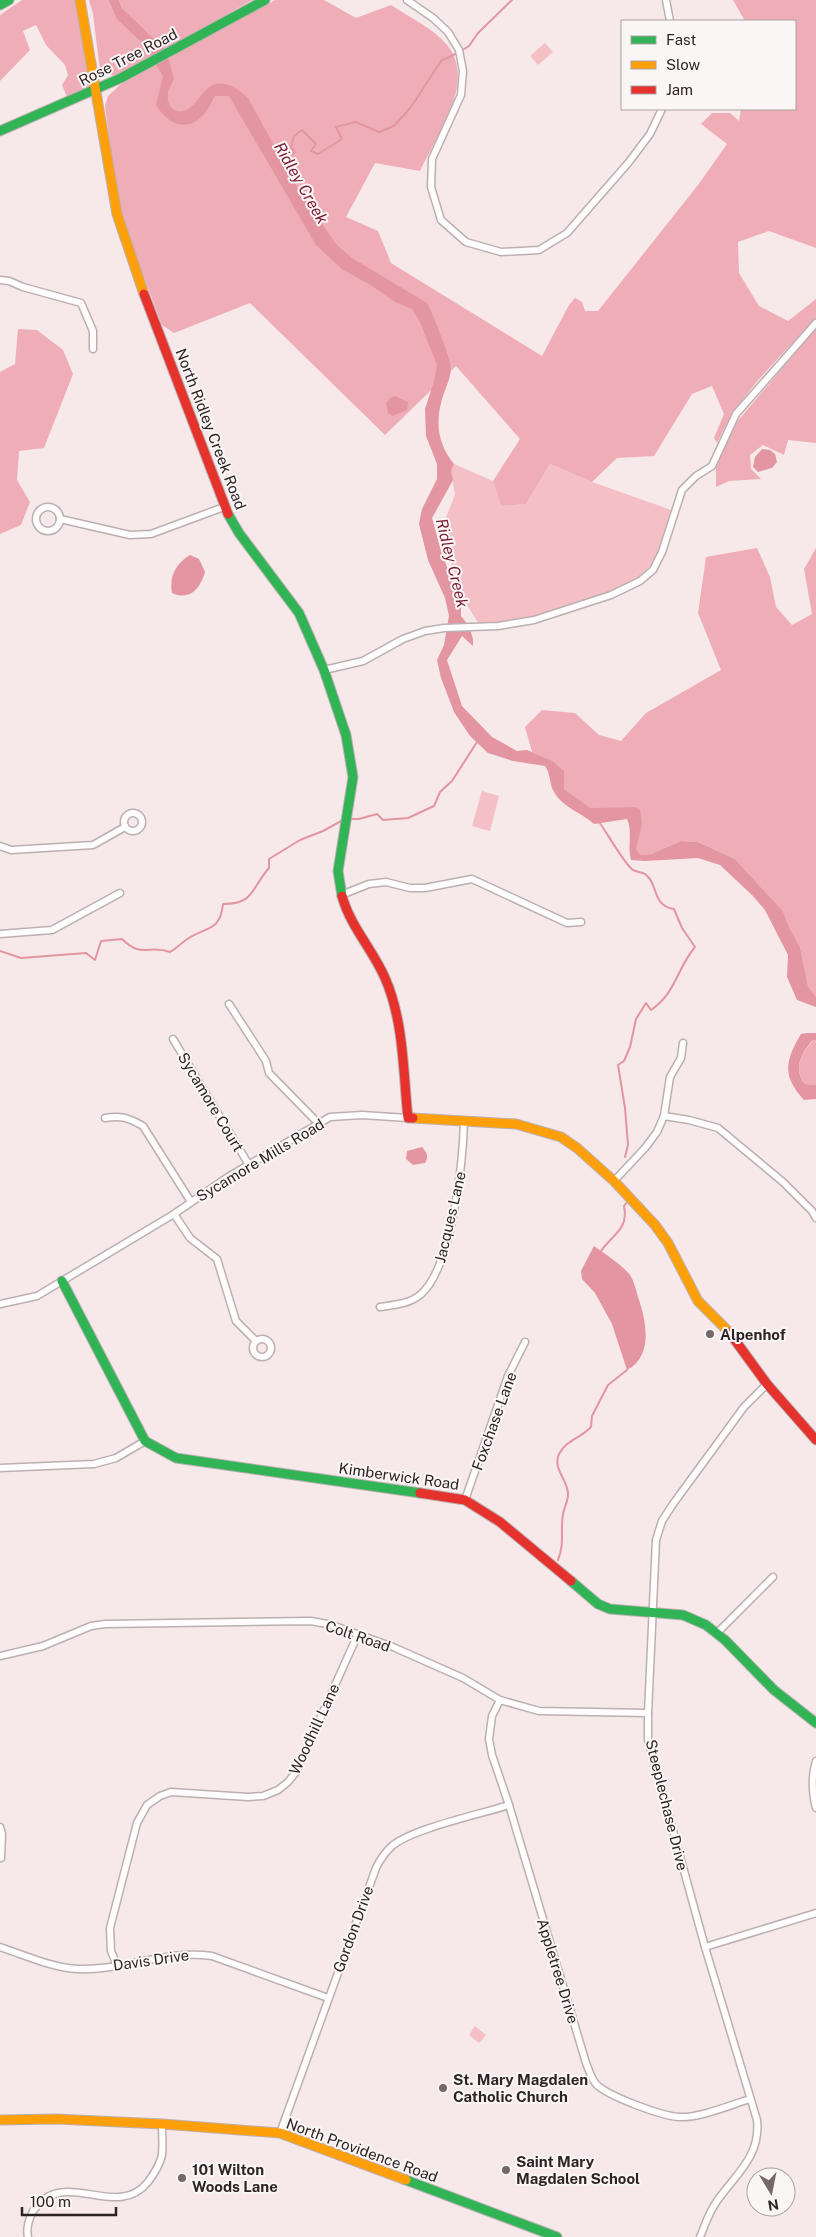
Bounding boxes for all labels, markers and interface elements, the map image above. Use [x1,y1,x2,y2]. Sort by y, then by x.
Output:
legend [621,20,796,110]
street label: Rose Tree Road [76,25,180,89]
text: Fast [666,31,696,48]
text: Slow [666,56,701,73]
text: Jam [666,81,693,98]
water label: Ridley Creek [270,139,332,228]
street label: North Ridley Creek Road [172,346,250,512]
water label: Ridley Creek [432,516,472,610]
street label: Sycamore Court [175,1049,247,1155]
street label: Sycamore Mills Road [193,1115,327,1205]
street label: Jacques Lane [431,1170,469,1264]
place label: Alpenhof [720,1326,786,1343]
marker: Alpenhof [704,1328,716,1340]
street label: Foxchase Lane [468,1370,520,1472]
street label: Kimberwick Road [338,1459,460,1493]
street label: Colt Road [323,1617,393,1655]
street label: Woodhill Lane [285,1681,343,1777]
street label: Steeplechase Drive [642,1738,692,1872]
street label: Gordon Drive [329,1883,377,1975]
street label: Appletree Drive [534,1916,582,2026]
street label: Davis Drive [112,1946,190,1974]
place label: St. Mary Magdalen Catholic Church [453,2071,588,2105]
marker: St. Mary Magdalen Catholic Church [437,2082,449,2094]
street label: North Providence Road [284,2115,440,2185]
place label: Saint Mary Magdalen School [516,2153,640,2187]
place label: 101 Wilton Woods Lane [192,2161,278,2195]
marker: Saint Mary Magdalen School [500,2164,512,2176]
north arrow [746,2167,796,2217]
marker: 101 Wilton Woods Lane [176,2172,188,2184]
scale bar [22,2184,116,2216]
text: 100 m [30,2193,71,2210]
text: N [766,2196,780,2214]

